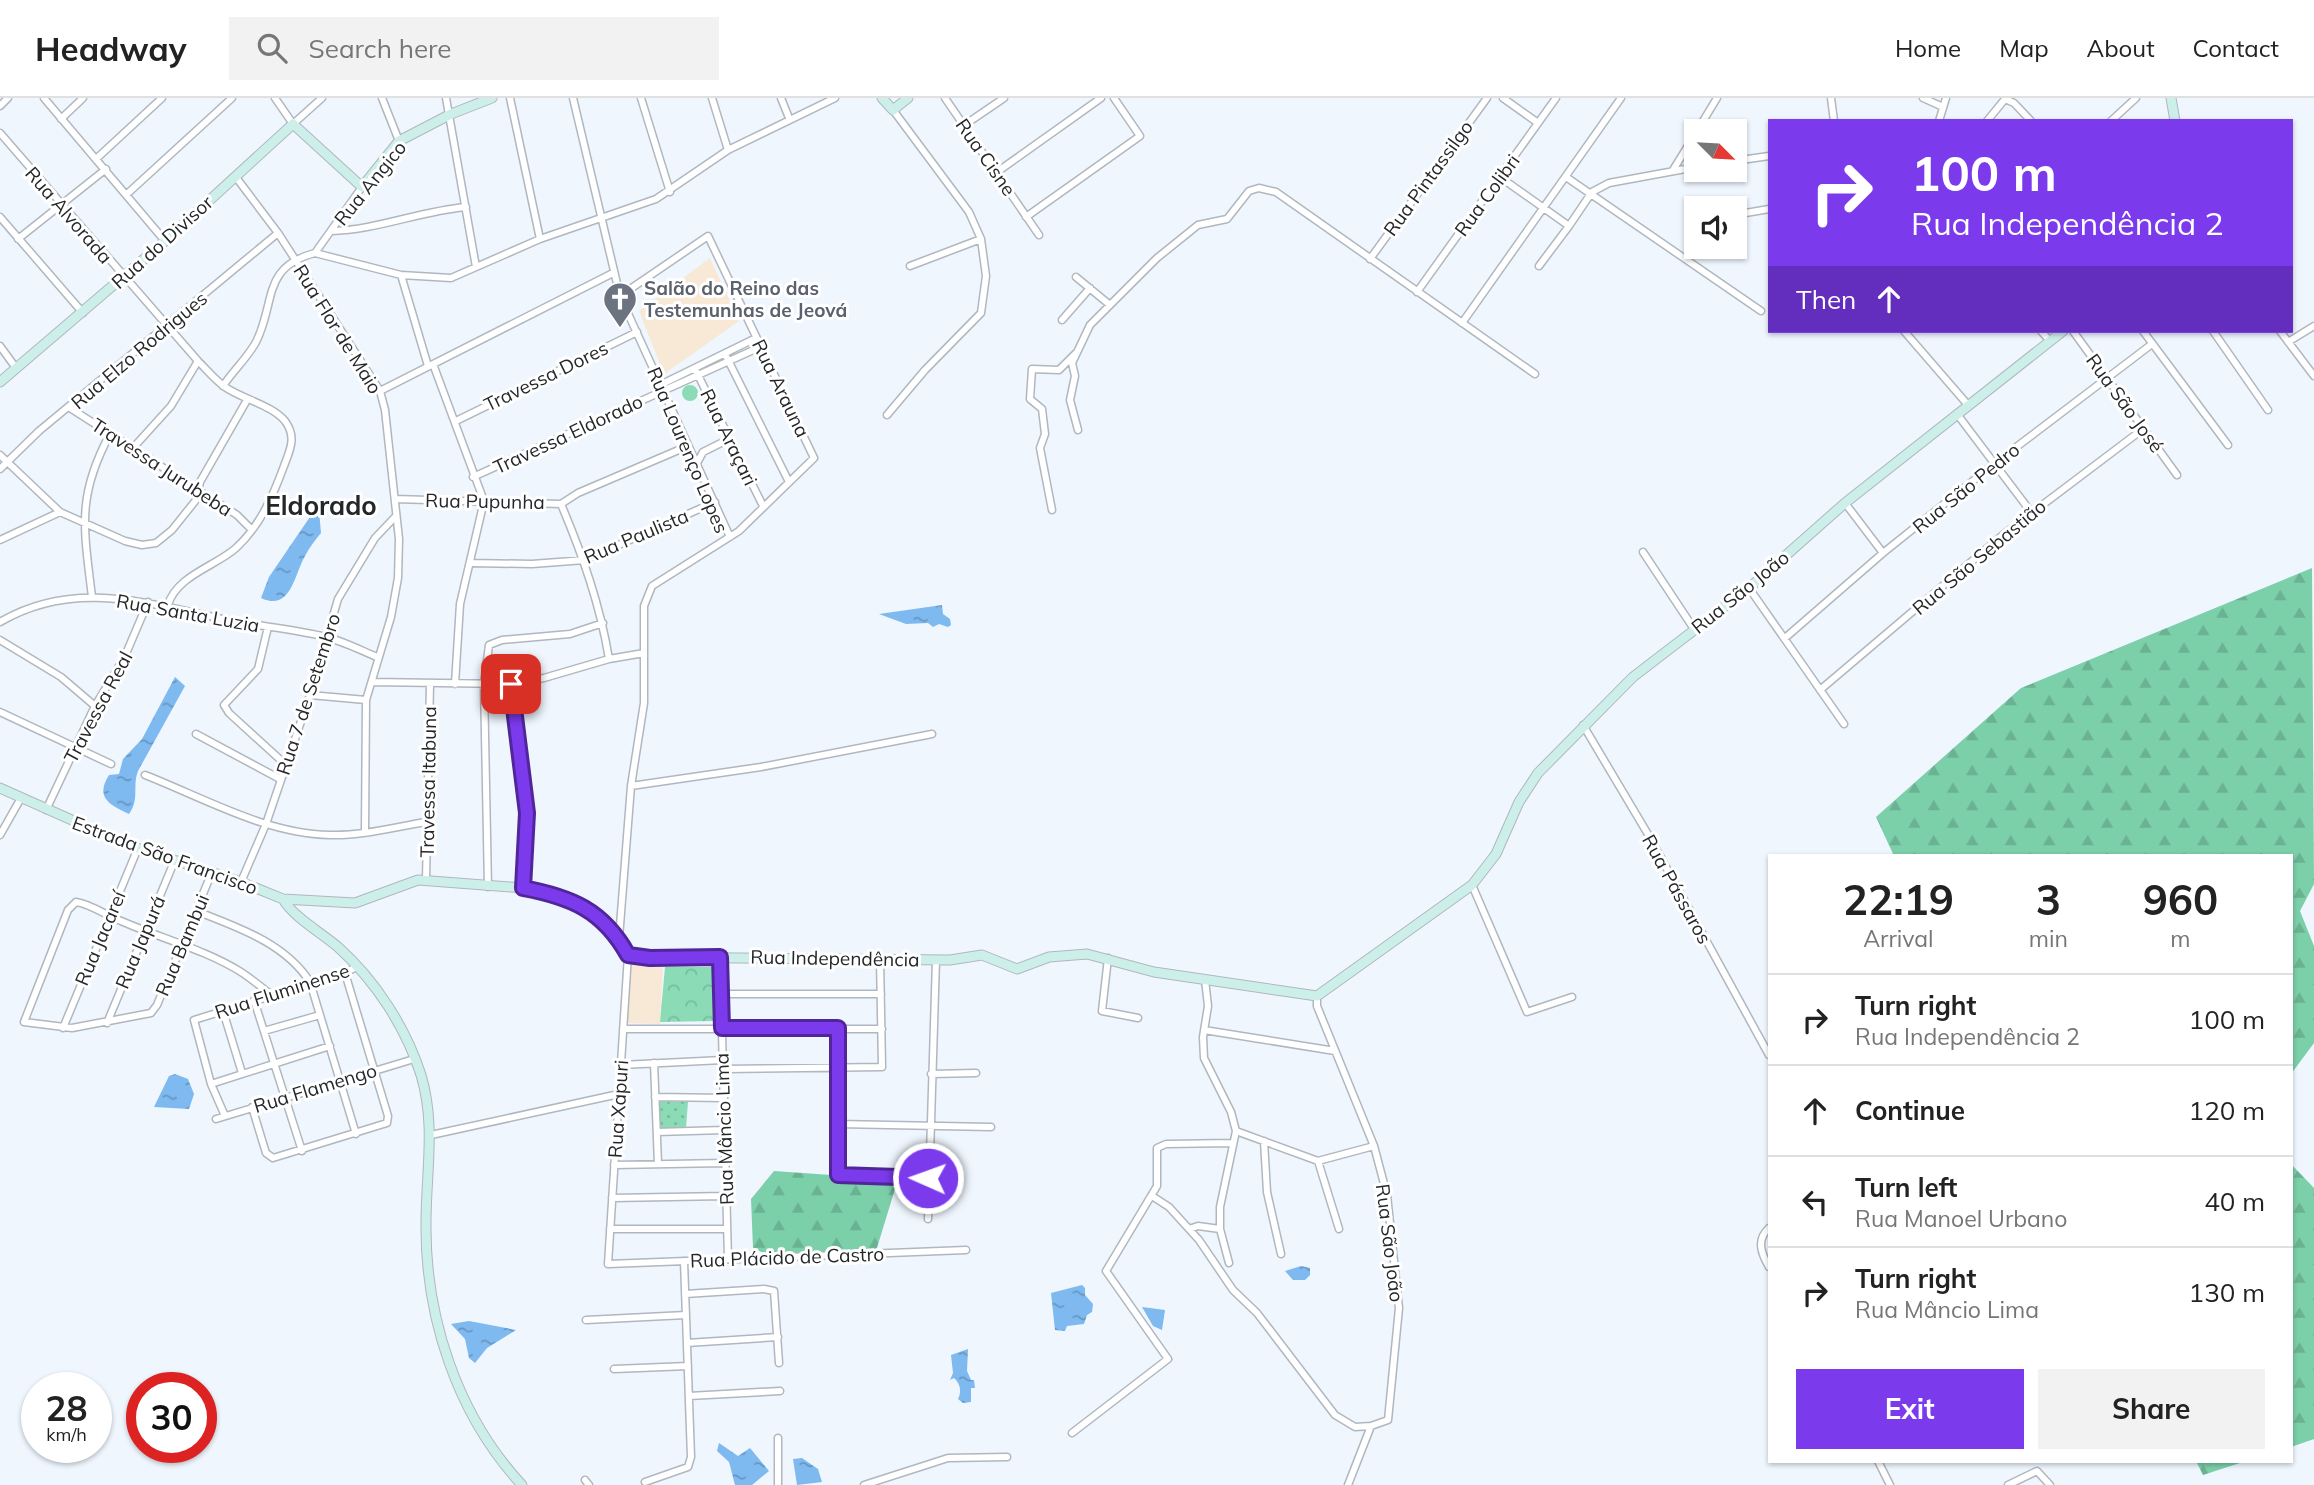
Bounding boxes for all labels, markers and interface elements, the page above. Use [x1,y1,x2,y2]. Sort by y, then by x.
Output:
search box [229,17,719,80]
text: Headway [35,28,187,69]
icon: search [253,29,291,67]
text: Search here [309,32,451,65]
text: Home [1895,33,1961,63]
text: Map [1999,33,2049,63]
text: About [2087,33,2155,63]
text: Contact [2193,33,2279,63]
street label: Rua Cisne [951,114,1021,200]
street label: Rua Pintassilgo [1378,116,1478,240]
north arrow [1684,119,1746,182]
map controls [1684,119,1747,259]
street label: Rua Angico [329,136,411,230]
text: 100 m [1911,142,2057,203]
icon: right [1796,147,1887,238]
street label: Rua Colibri [1449,149,1525,241]
street label: Rua Alvorada [20,162,118,268]
street label: Rua do Divisor [106,190,218,294]
button: sound [1684,196,1747,259]
text: Rua Independência 2 [1911,203,2224,243]
street label: Rua Flor de Maio [289,260,387,398]
place label: Salão do Reino das Testemunhas de Jeová [644,276,847,322]
church icon: Salão do Reino das Testemunhas de Jeová [601,280,639,329]
icon: ahead [1870,280,1908,318]
text: Then [1796,283,1856,316]
street label: Rua Elzo Rodrigues [66,286,212,414]
street label: Rua Arauna [747,335,815,441]
street label: Travessa Dores [480,336,612,416]
street label: Rua São José [2081,349,2169,457]
street label: Rua Lourenço Lopes [642,363,734,537]
street label: Rua Araçari [695,385,763,489]
street label: Travessa Eldorado [490,389,646,479]
street label: Travessa Jurubeba [87,412,237,522]
street label: Rua São Pedro [1908,438,2024,538]
street label: Rua Pupunha [425,488,545,514]
district label: Eldorado [265,489,377,522]
street label: Rua São Sebastião [1907,494,2051,620]
street label: Rua Paulista [580,503,692,569]
street label: Rua São João [1686,545,1794,639]
street label: Rua Santa Luzia [115,589,261,637]
street label: Rua 7 de Setembro [271,610,345,778]
street label: Travessa Real [59,647,137,767]
pin [481,654,541,714]
icon: arrive [492,665,530,703]
street label: Travessa Itabuna [415,706,441,858]
street label: Estrada São Francisco [69,810,261,900]
street label: Rua Pássaros [1637,830,1717,948]
text: 22:19 [1843,873,1954,926]
text: 3 [2036,873,2061,926]
text: 960 [2143,873,2218,926]
street label: Rua Jacareí [69,886,131,989]
street label: Rua Bambui [150,890,214,1000]
street label: Rua Japurá [110,892,170,992]
text: Arrival [1863,924,1934,953]
text: min [2029,924,2068,953]
text: m [2170,924,2191,953]
street label: Rua Independência [750,945,920,971]
street label: Rua Fluminense [212,958,352,1024]
text: Turn right [1855,989,1976,1022]
icon: right [1796,1001,1834,1039]
text: 100 m [2189,1003,2265,1036]
text: Rua Independência 2 [1855,1022,2080,1051]
street label: Rua Mâncio Lima [709,1053,739,1205]
street label: Rua Flamengo [251,1058,379,1118]
street label: Rua Xapuri [603,1059,633,1159]
icon: ahead [1796,1092,1834,1130]
text: Continue [1855,1094,1965,1127]
text: 120 m [2189,1094,2265,1127]
position arrow [891,1141,965,1215]
text: Turn left [1855,1171,1957,1204]
street label: Rua São João [1371,1183,1409,1303]
icon: left [1796,1183,1834,1221]
text: 40 m [2204,1185,2265,1218]
text: Rua Manoel Urbano [1855,1204,2067,1233]
street label: Rua Plácido de Castro [689,1242,885,1272]
text: Turn right [1855,1262,1976,1295]
icon: right [1796,1274,1834,1312]
text: 130 m [2189,1276,2265,1309]
text: Rua Mâncio Lima [1855,1295,2039,1324]
button: Exit [1796,1369,2024,1449]
button: Share [2038,1369,2265,1449]
speed limit sign: 30 [126,1372,217,1463]
text: 28 [45,1386,88,1430]
text: km/h [46,1423,87,1446]

